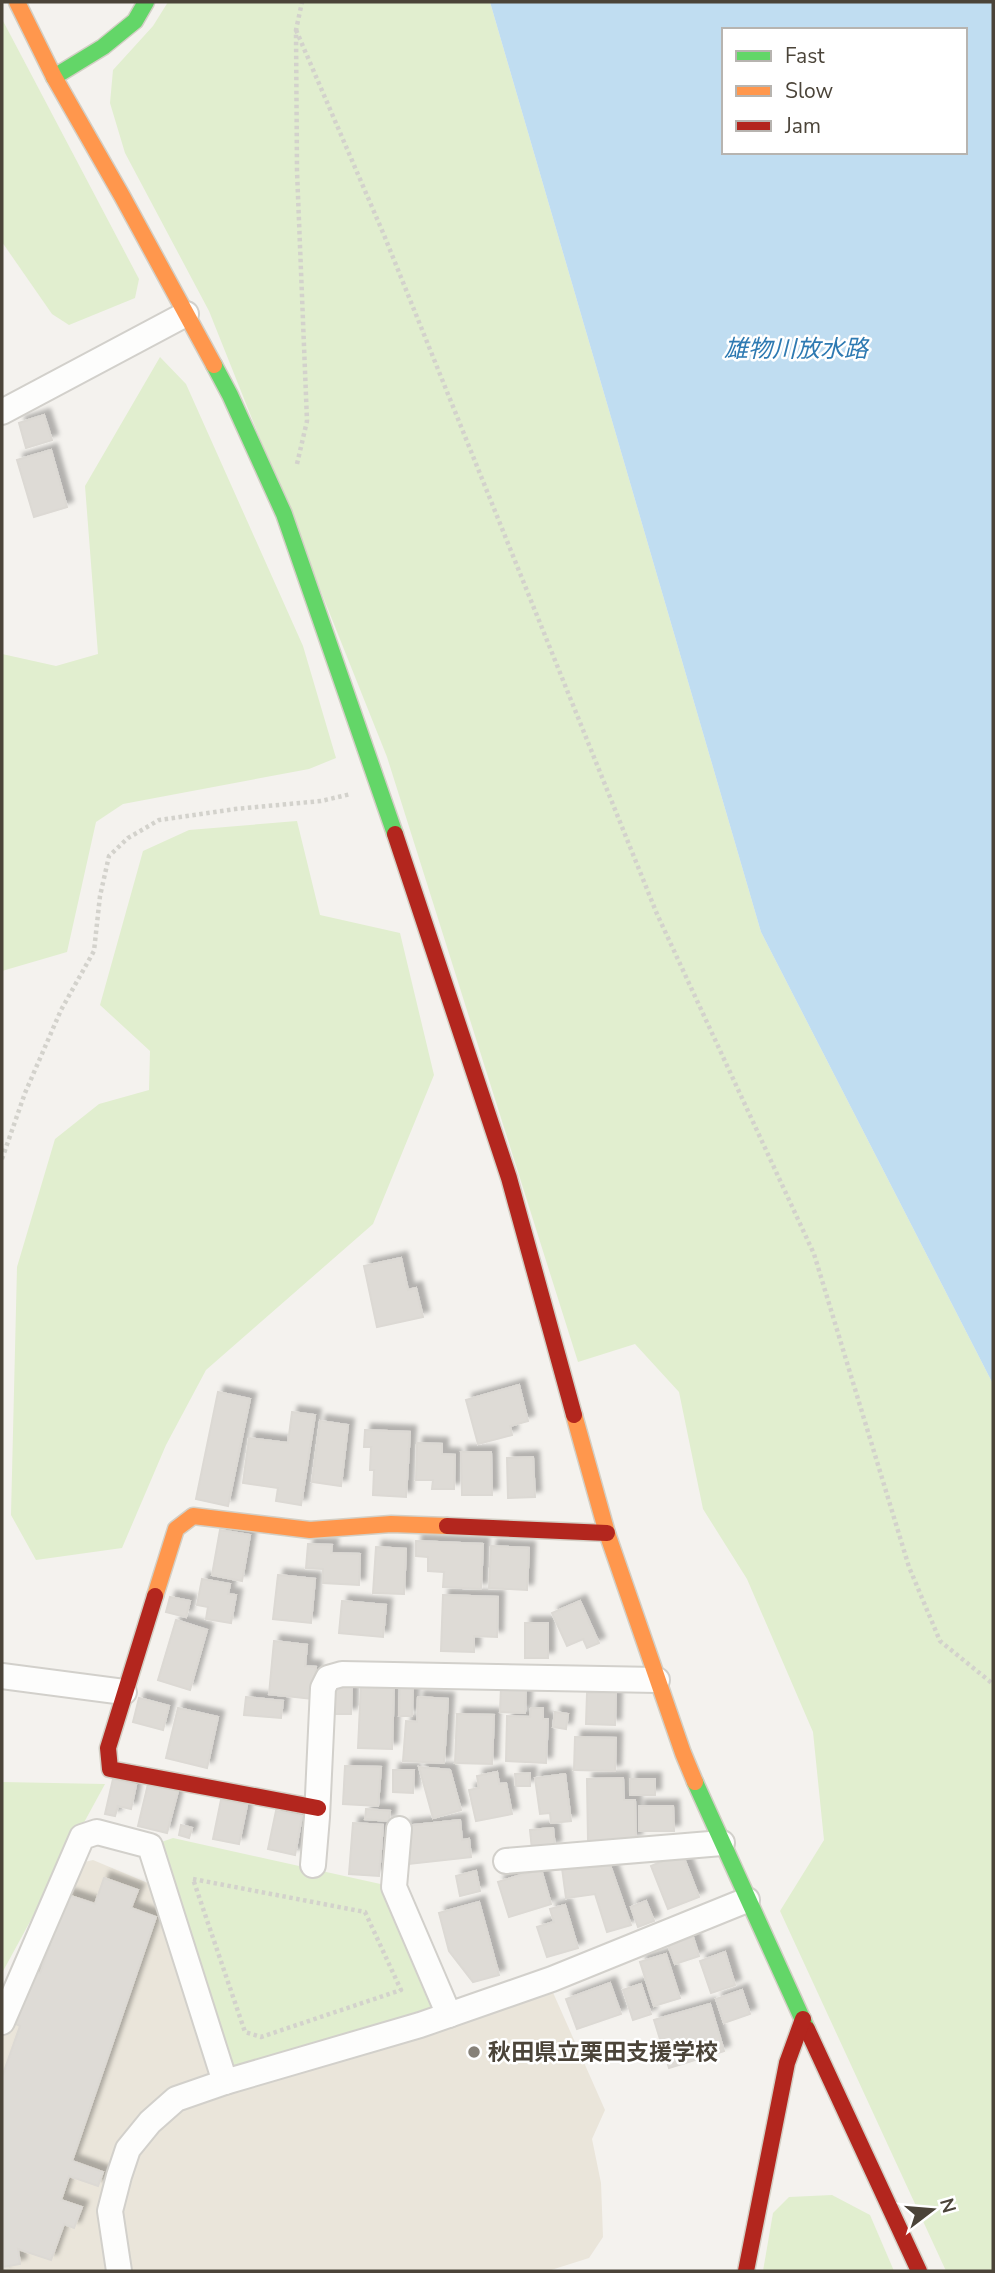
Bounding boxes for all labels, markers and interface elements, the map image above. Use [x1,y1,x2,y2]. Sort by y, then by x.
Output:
legend [722,28,967,154]
text: Fast [785,42,825,70]
text: Slow [785,77,834,105]
text: Jam [784,112,821,140]
water label: 雄物川放水路 [724,333,870,365]
place label: 秋田県立栗田支援学校 [488,2037,718,2068]
marker: 秋田県立栗田支援学校 [466,2044,482,2060]
north arrow [897,2175,967,2245]
text: N [933,2195,962,2216]

